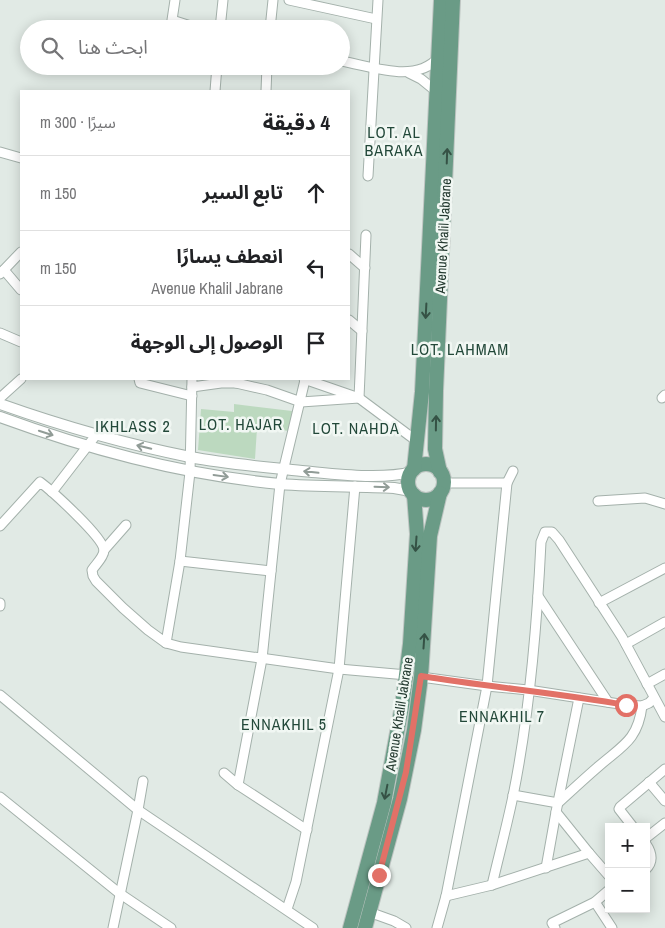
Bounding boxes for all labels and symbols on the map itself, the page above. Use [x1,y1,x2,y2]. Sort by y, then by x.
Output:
district label: LOT. AL BARAKA [364,121,424,161]
one-way arrow [442,148,451,164]
street label: Avenue Khalil Jabrane [431,178,455,295]
one-way arrow [422,303,431,319]
district label: LOT. LAHMAM [411,338,509,360]
district label: LOT. HAJAR [199,413,283,435]
district label: IKHLASS 2 [95,415,171,437]
one-way arrow [431,416,440,432]
district label: LOT. NAHDA [312,417,400,439]
one-way arrow [38,429,53,438]
one-way arrow [136,442,152,451]
one-way arrow [303,467,319,476]
one-way arrow [212,471,228,481]
one-way arrow [374,482,390,492]
one-way arrow [412,536,421,552]
one-way arrow [419,633,428,649]
street label: Avenue Khalil Jabrane [381,656,417,773]
route start [615,694,638,717]
district label: ENNAKHIL 7 [459,705,545,727]
district label: ENNAKHIL 5 [241,713,327,735]
one-way arrow [381,783,391,799]
route end [368,864,391,887]

